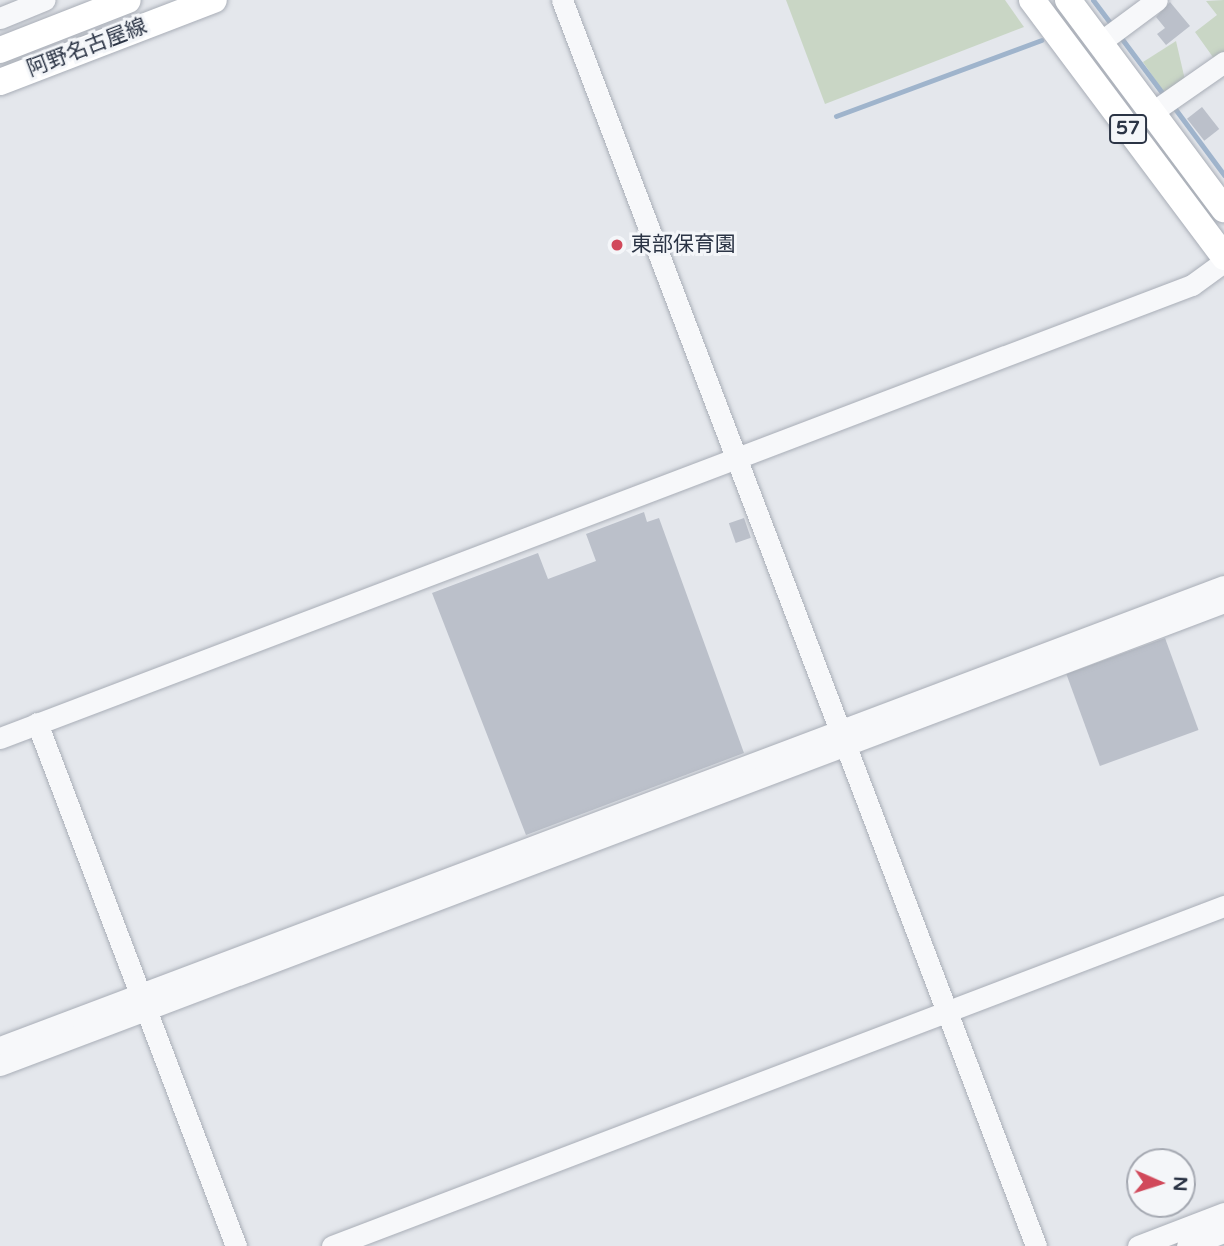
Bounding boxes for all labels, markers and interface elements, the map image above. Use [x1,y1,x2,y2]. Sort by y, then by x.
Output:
street label: 阿野名古屋線 [24,14,150,82]
road number: 57 [1109,113,1147,144]
place label: 東部保育園 [631,232,736,258]
marker: 東部保育園 [609,237,625,253]
north arrow [1126,1148,1196,1218]
text: N [1169,1176,1191,1192]

